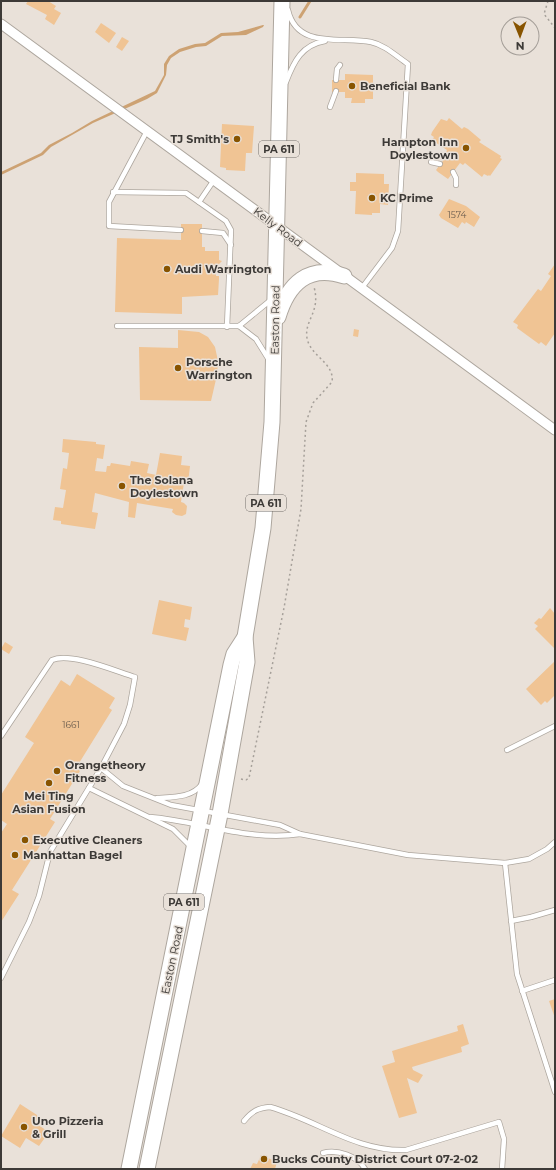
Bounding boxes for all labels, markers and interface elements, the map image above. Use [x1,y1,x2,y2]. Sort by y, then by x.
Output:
north arrow [500,16,540,56]
text: N [516,39,525,53]
place label: Beneficial Bank [360,79,451,93]
marker: Beneficial Bank [347,81,357,91]
place label: TJ Smith's [171,132,229,146]
marker: TJ Smith's [232,134,242,144]
place label: Hampton Inn Doylestown [382,135,458,162]
road number: PA 611 [259,141,299,157]
marker: Hampton Inn Doylestown [461,143,471,153]
place label: KC Prime [380,191,433,205]
marker: KC Prime [367,193,377,203]
street label: Kelly Road [251,204,305,250]
house number: 1574 [448,209,466,220]
place label: Audi Warrington [174,262,271,276]
marker: Audi Warrington [162,264,172,274]
street label: Easton Road [267,285,283,355]
place label: Porsche Warrington [186,355,252,382]
marker: Porsche Warrington [173,363,183,373]
place label: The Solana Doylestown [130,473,198,500]
marker: The Solana Doylestown [117,481,127,491]
road number: PA 611 [246,495,286,511]
house number: 1661 [62,719,80,730]
place label: Orangetheory Fitness [65,758,146,785]
marker: Orangetheory Fitness [52,766,62,776]
marker: Mei Ting Asian Fusion [44,778,54,788]
place label: Mei Ting Asian Fusion [11,789,86,816]
place label: Executive Cleaners [33,833,142,847]
marker: Executive Cleaners [20,835,30,845]
place label: Manhattan Bagel [23,848,122,862]
marker: Manhattan Bagel [10,850,20,860]
road number: PA 611 [164,894,204,910]
street label: Easton Road [158,925,186,995]
place label: Uno Pizzeria & Grill [32,1114,104,1141]
marker: Uno Pizzeria & Grill [19,1122,29,1132]
place label: Bucks County District Court 07-2-02 [272,1152,478,1166]
marker: Bucks County District Court 07-2-02 [259,1154,269,1164]

